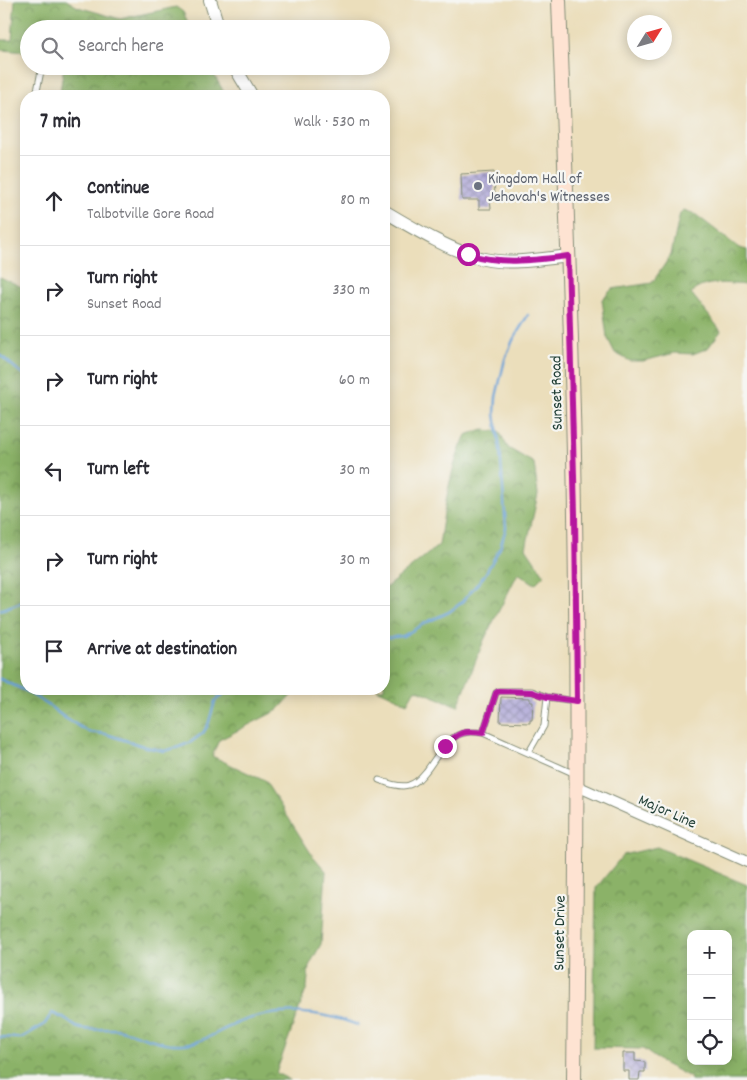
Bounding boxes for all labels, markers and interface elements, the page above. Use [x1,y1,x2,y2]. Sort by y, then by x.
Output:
north arrow [627,15,672,60]
search box [20,20,390,75]
icon: search [38,34,66,62]
text: Search here [78,34,164,61]
text: 7 min [40,108,81,138]
text: Walk · 530 m [294,111,370,134]
place label: Kingdom Hall of Jehovah's Witnesses [488,168,610,209]
text: Continue [87,176,149,203]
marker: Kingdom Hall of Jehovah's Witnesses [472,180,484,192]
icon: ahead [40,187,68,215]
text: 80 m [340,189,370,212]
text: Talbotville Gore Road [87,203,214,226]
route start [457,243,480,266]
text: Turn right [87,266,158,293]
icon: right [40,277,68,305]
text: 330 m [332,279,370,302]
text: Sunset Road [87,293,162,316]
street label: Sunset Road [545,355,570,430]
icon: right [40,367,68,395]
text: Turn right [87,367,158,394]
text: 60 m [339,369,370,392]
icon: left [40,457,68,485]
text: Turn left [87,457,150,484]
text: 30 m [340,459,370,482]
icon: right [40,547,68,575]
text: Turn right [87,547,158,574]
text: 30 m [340,549,370,572]
icon: arrive [40,637,68,665]
text: Arrive at destination [87,637,237,664]
route end [434,735,457,758]
street label: Major Line [634,789,700,835]
street label: Sunset Drive [548,895,573,971]
map controls [687,930,732,1065]
button: + [687,930,732,975]
button: − [687,975,732,1020]
button: locate [687,1020,732,1065]

